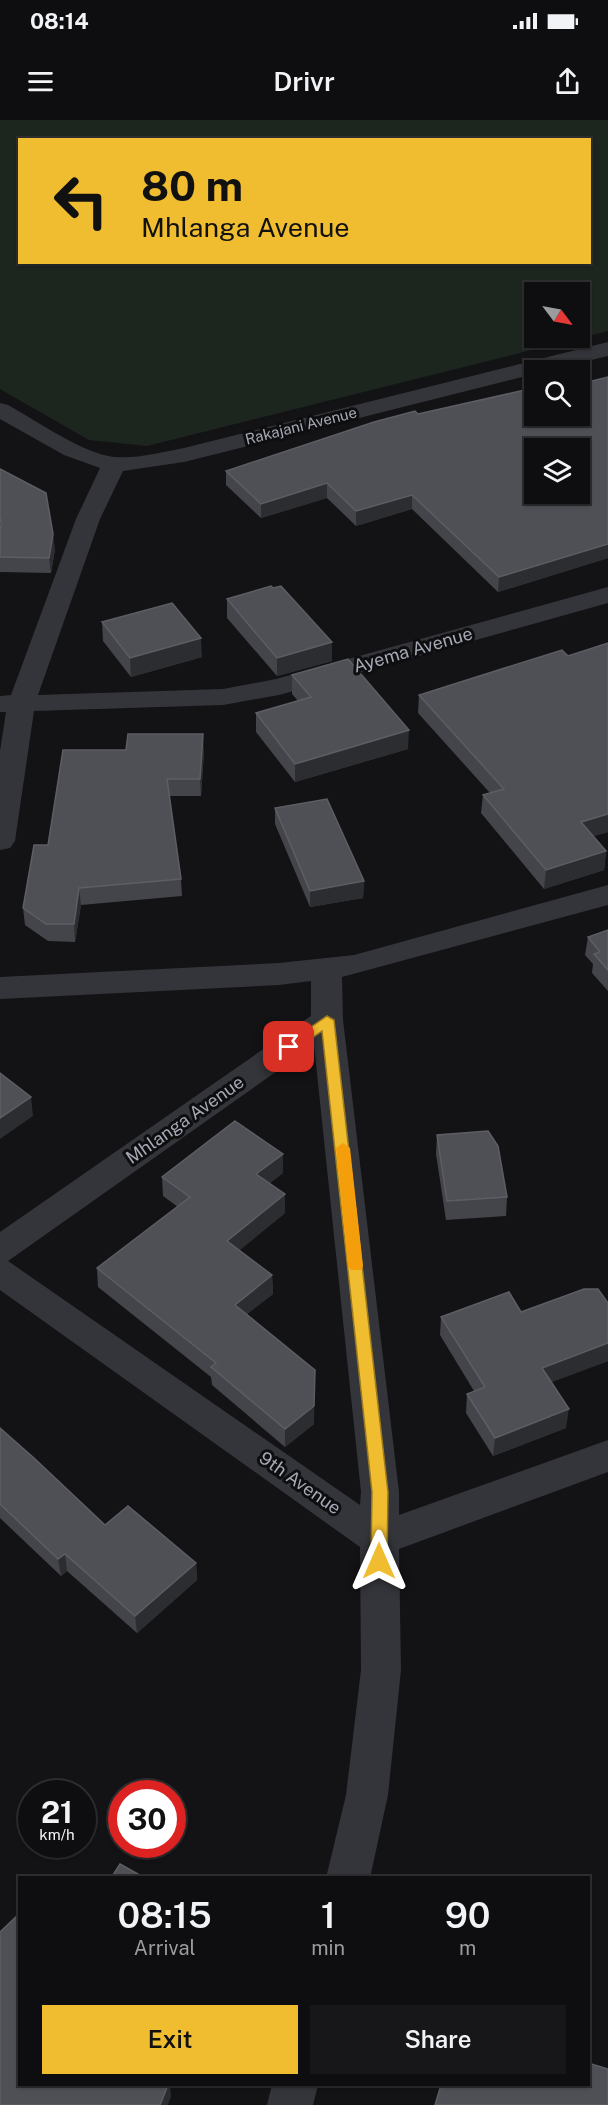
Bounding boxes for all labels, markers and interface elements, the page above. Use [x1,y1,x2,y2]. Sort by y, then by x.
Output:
text: 08:14 [30,8,89,34]
icon: menu [24,65,57,98]
text: Drivr [273,65,335,97]
icon: share [551,65,584,98]
text: 80 m [141,161,243,210]
icon: left [42,162,120,240]
text: Mhlanga Avenue [141,211,350,243]
north arrow [524,282,590,348]
map controls [524,282,590,504]
button: search [524,360,590,426]
street label: Rakajani Avenue [243,403,359,448]
button: layers [524,438,590,504]
street label: Ayema Avenue [351,622,475,677]
pin [263,1021,314,1072]
icon: arrive [272,1030,305,1063]
street label: Mhlanga Avenue [122,1071,248,1168]
street label: 9th Avenue [255,1447,345,1518]
position arrow [347,1529,411,1593]
speed limit sign: 30 [108,1780,186,1858]
text: 21 [41,1794,73,1830]
text: km/h [39,1826,75,1843]
text: 08:15 [118,1894,212,1936]
text: 1 [321,1894,336,1936]
text: 90 [445,1894,490,1936]
text: Arrival [134,1936,196,1960]
text: min [311,1936,345,1960]
text: m [459,1936,476,1960]
button: Exit [42,2005,298,2074]
button: Share [310,2005,566,2074]

